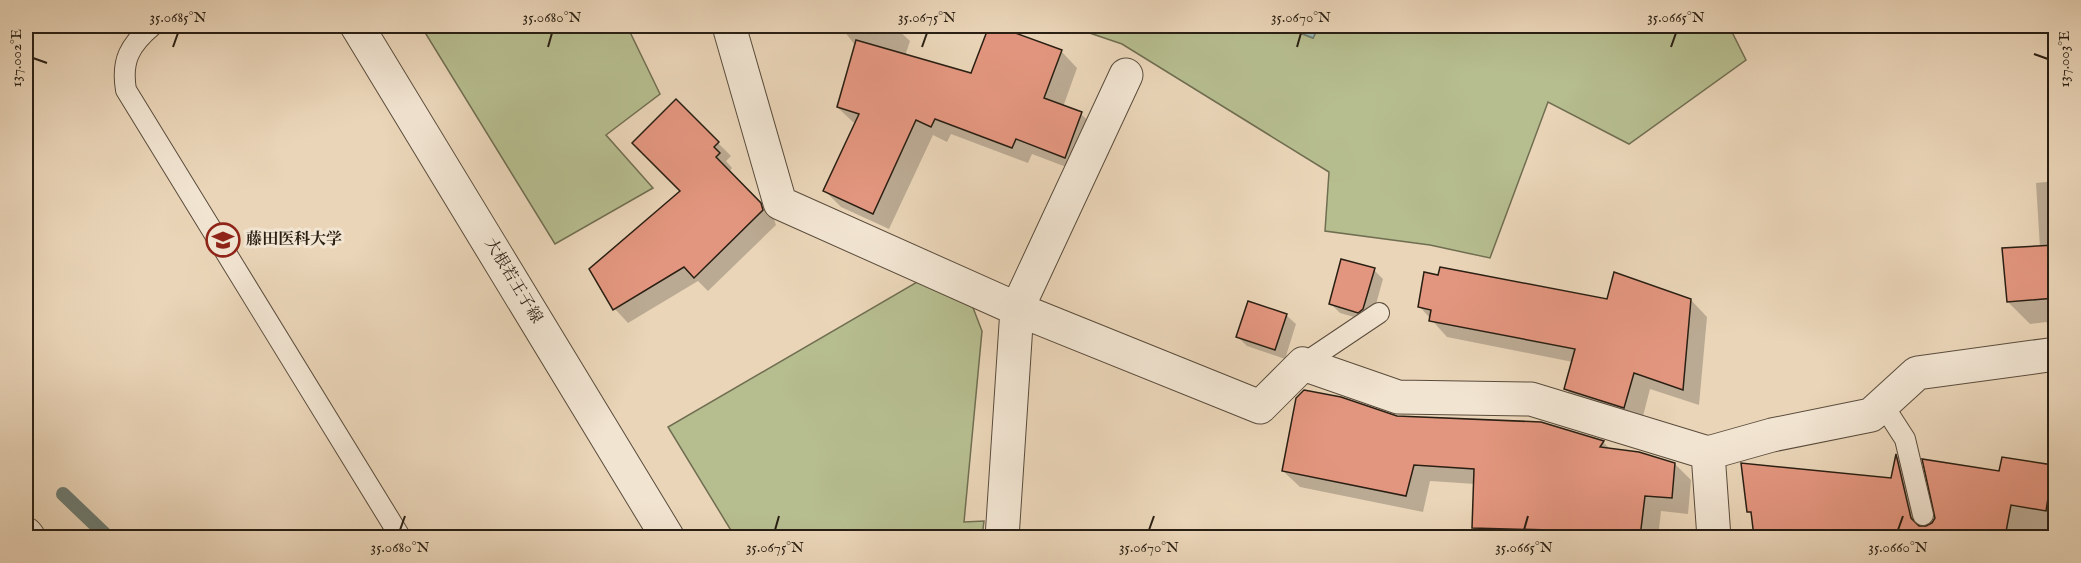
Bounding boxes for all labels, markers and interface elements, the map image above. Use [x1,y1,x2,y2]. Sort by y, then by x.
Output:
text: 35.0685°N [150,8,207,27]
text: 35.0680°N [523,8,581,27]
text: 35.0675°N [898,8,956,27]
text: 35.0670°N [1271,8,1331,27]
text: 35.0665°N [1647,8,1705,27]
text: 137.002°E [7,29,26,87]
text: 137.003°E [2055,31,2074,87]
school or university icon: 藤田医科大学 [205,222,241,258]
place label: 藤田医科大学 [246,230,342,250]
street label: 大根若王子線 [480,235,546,327]
text: 35.0680°N [371,538,429,557]
text: 35.0675°N [746,538,804,557]
text: 35.0670°N [1119,538,1179,557]
text: 35.0665°N [1495,538,1553,557]
text: 35.0660°N [1868,538,1928,557]

